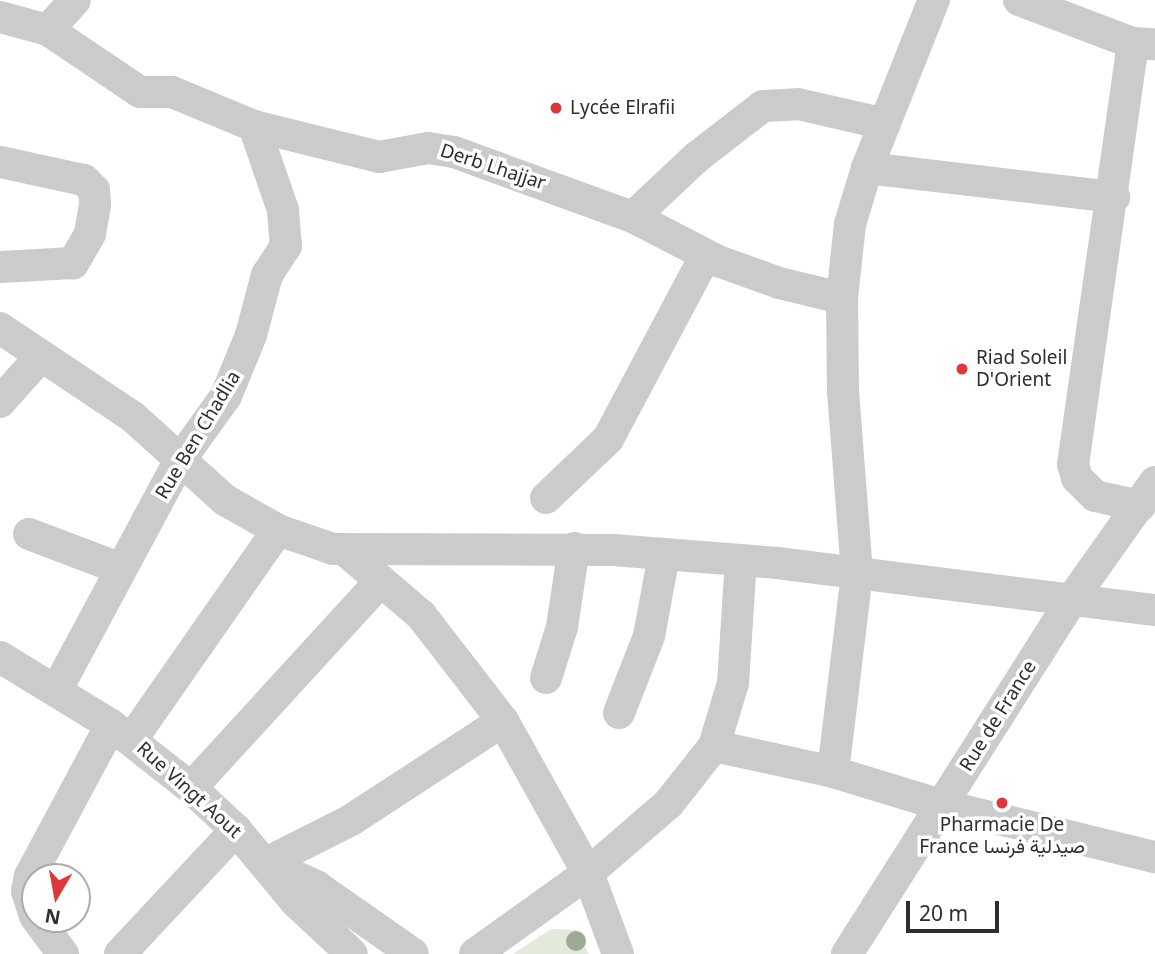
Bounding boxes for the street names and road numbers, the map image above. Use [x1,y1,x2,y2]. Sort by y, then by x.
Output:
street label: Derb Lhajjar [437,139,549,195]
street label: Rue Ben Chadlia [151,367,245,503]
street label: Rue de France [955,656,1041,776]
street label: Rue Vingt Aout [132,737,246,843]

